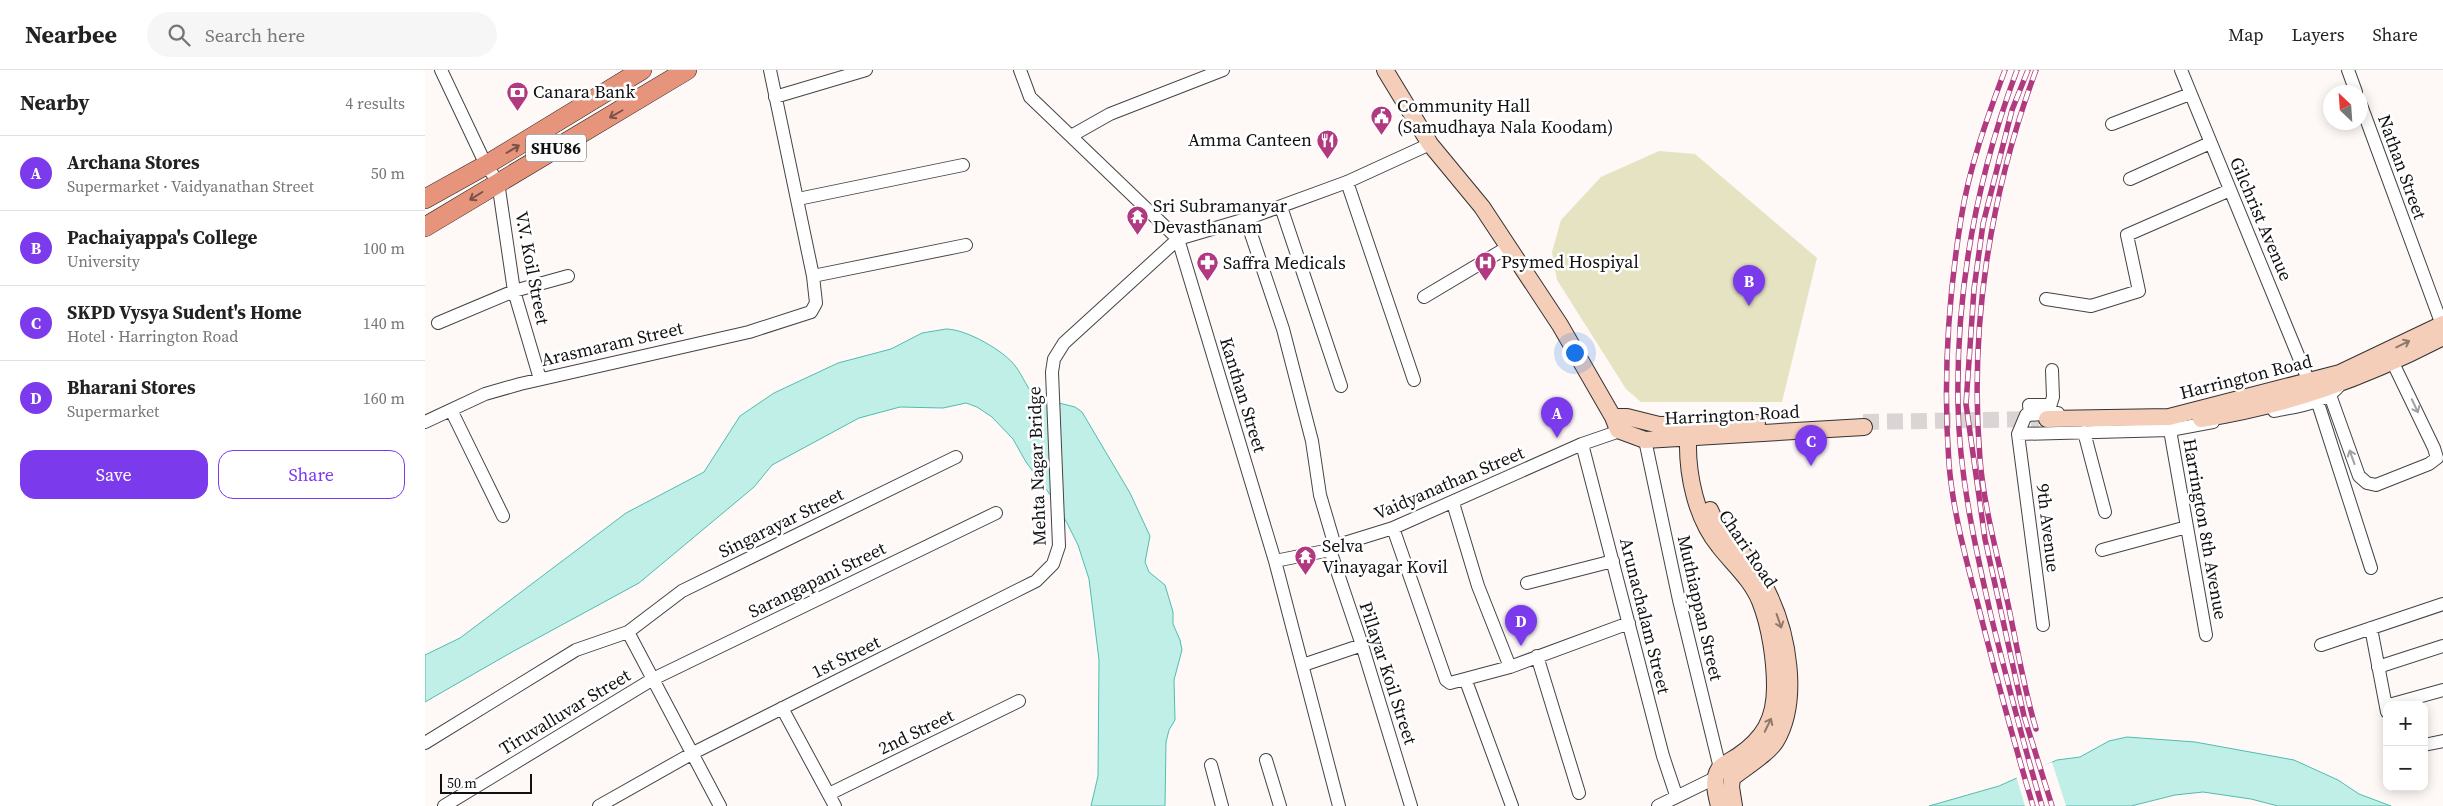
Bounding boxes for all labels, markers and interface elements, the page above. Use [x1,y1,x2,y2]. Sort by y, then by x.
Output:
search box [147,12,497,57]
text: Nearbee [25,18,117,51]
icon: search [165,21,193,49]
text: Search here [205,22,305,48]
text: Map [2228,22,2263,47]
text: Layers [2291,22,2344,47]
text: Share [2372,22,2418,47]
place label: Canara Bank [533,79,635,104]
bank icon: Canara Bank [505,80,529,111]
north arrow [2323,85,2368,130]
text: Nearby [20,88,90,117]
text: 4 results [345,92,405,114]
place label: Community Hall (Samudhaya Nala Koodam) [1397,93,1613,139]
public building icon: Community Hall (Samudhaya Nala Koodam) [1369,104,1393,135]
one-way arrow [609,109,623,119]
street label: Nathan Street [2372,111,2433,223]
place label: Amma Canteen [1188,127,1312,152]
restaurant icon: Amma Canteen [1316,128,1340,159]
road number: SHU86 [526,134,586,162]
one-way arrow [506,144,520,154]
text: Archana Stores [67,149,200,175]
street label: Gilchrist Avenue [2224,153,2299,285]
text: A [31,162,41,184]
text: 50 m [371,162,405,184]
text: Supermarket · Vaidyanathan Street [67,175,314,197]
one-way arrow [469,191,483,201]
place label: Sri Subramanyar Devasthanam [1153,193,1287,239]
temple icon: Sri Subramanyar Devasthanam [1125,204,1149,235]
street label: V.V. Koil Street [509,209,556,327]
text: Pachaiyappa's College [67,224,257,250]
text: B [31,237,41,259]
text: 100 m [363,237,405,259]
place label: Psymed Hospiyal [1501,249,1639,274]
text: University [67,250,140,272]
place label: Saffra Medicals [1223,250,1346,275]
hospital icon: Psymed Hospiyal [1473,250,1497,281]
pharmacy icon: Saffra Medicals [1195,251,1219,282]
pin: B [1733,265,1765,306]
text: SKPD Vysya Sudent's Home [67,299,302,325]
text: C [31,312,41,334]
text: 140 m [363,312,405,334]
street label: Arasmaram Street [538,315,686,372]
text: Hotel · Harrington Road [67,325,238,347]
street label: Kanthan Street [1214,334,1273,456]
one-way arrow [2395,339,2410,348]
your location [1562,340,1588,366]
street label: Harrington Road [2177,348,2315,405]
text: Bharani Stores [67,374,196,400]
street label: Mehta Nagar Bridge [1021,386,1052,546]
text: D [30,387,42,409]
text: 160 m [363,387,405,409]
pin: A [1541,397,1573,438]
street label: Harrington Road [1664,398,1800,431]
one-way arrow [2410,399,2420,414]
text: Supermarket [67,400,159,422]
pin: C [1795,425,1827,466]
street label: Harrington 8th Avenue [2177,436,2234,621]
street label: Vaidyanathan Street [1370,440,1528,525]
button: Save [20,450,208,499]
button: Share [218,450,405,499]
one-way arrow [2347,450,2356,466]
street label: Singarayar Street [714,481,848,564]
street label: 9th Avenue [2031,482,2066,574]
street label: Chari Road [1713,505,1784,593]
place label: Selva Vinayagar Kovil [1322,533,1448,579]
street label: Muthiappan Street [1672,533,1729,683]
street label: Sarangapani Street [744,535,890,624]
street label: Arunachalam Street [1614,535,1677,697]
temple icon: Selva Vinayagar Kovil [1294,544,1318,575]
street label: Pillayar Koil Street [1354,598,1423,747]
pin: D [1505,605,1537,646]
one-way arrow [1774,613,1784,629]
street label: 1st Street [807,629,884,684]
street label: Tiruvalluvar Street [495,662,635,761]
map controls [2383,701,2428,791]
button: + [2383,701,2428,746]
street label: 2nd Street [874,703,958,761]
one-way arrow [1763,717,1773,732]
button: − [2383,746,2428,791]
scale bar [440,771,533,794]
text: 50 m [447,773,477,793]

